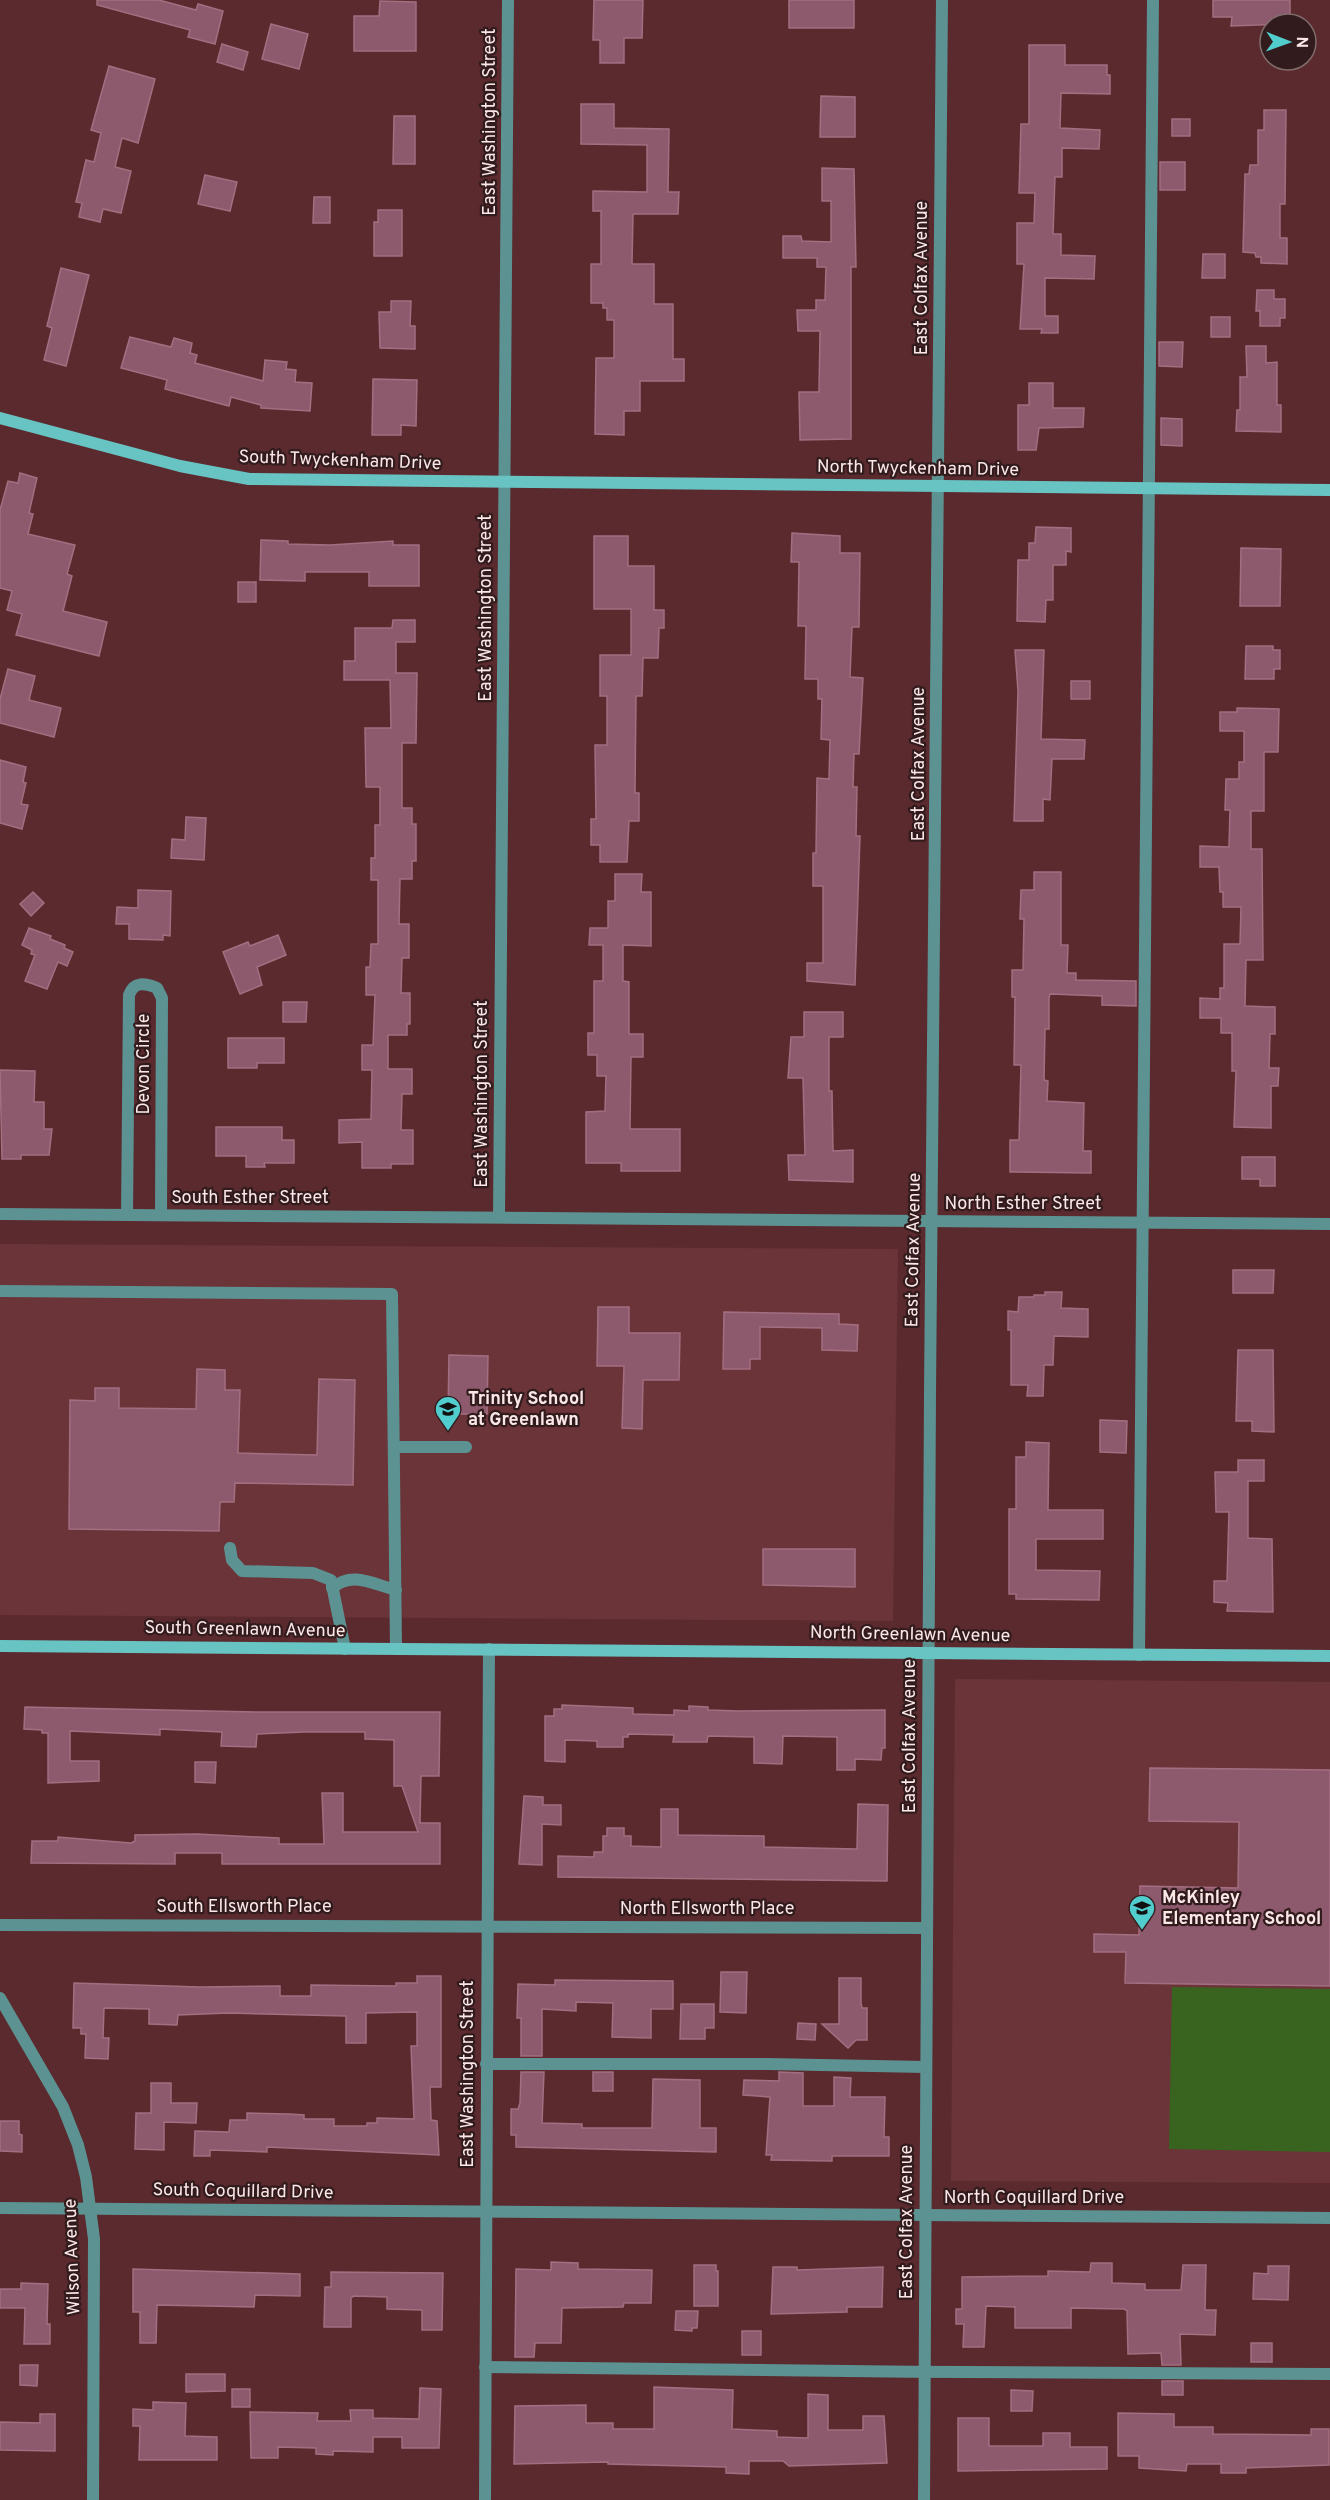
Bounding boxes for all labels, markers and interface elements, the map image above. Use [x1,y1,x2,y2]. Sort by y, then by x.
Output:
north arrow [1258,12,1318,72]
street label: East Washington Street [479,28,502,216]
text: N [1291,36,1311,48]
street label: East Colfax Avenue [911,201,934,355]
street label: South Twyckenham Drive [238,446,442,476]
street label: North Twyckenham Drive [817,456,1019,482]
street label: East Washington Street [475,514,498,702]
street label: East Colfax Avenue [908,687,931,841]
street label: East Washington Street [471,1000,494,1188]
street label: Devon Circle [133,1013,156,1115]
street label: East Colfax Avenue [901,1172,927,1328]
street label: South Esther Street [171,1187,329,1210]
street label: North Esther Street [944,1193,1102,1216]
place label: Trinity School at Greenlawn [468,1388,584,1432]
school or university icon: Trinity School at Greenlawn [433,1394,463,1432]
street label: South Greenlawn Avenue [144,1617,346,1643]
street label: North Greenlawn Avenue [810,1622,1010,1648]
street label: East Colfax Avenue [899,1659,922,1813]
place label: McKinley Elementary School [1162,1887,1321,1931]
school or university icon: McKinley Elementary School [1127,1893,1157,1931]
street label: South Ellsworth Place [156,1896,332,1919]
street label: North Ellsworth Place [620,1898,794,1921]
street label: East Washington Street [457,1980,480,2168]
street label: East Colfax Avenue [896,2145,919,2299]
street label: South Coquillard Drive [152,2179,334,2205]
street label: North Coquillard Drive [944,2187,1124,2210]
street label: Wilson Avenue [59,2198,87,2316]

